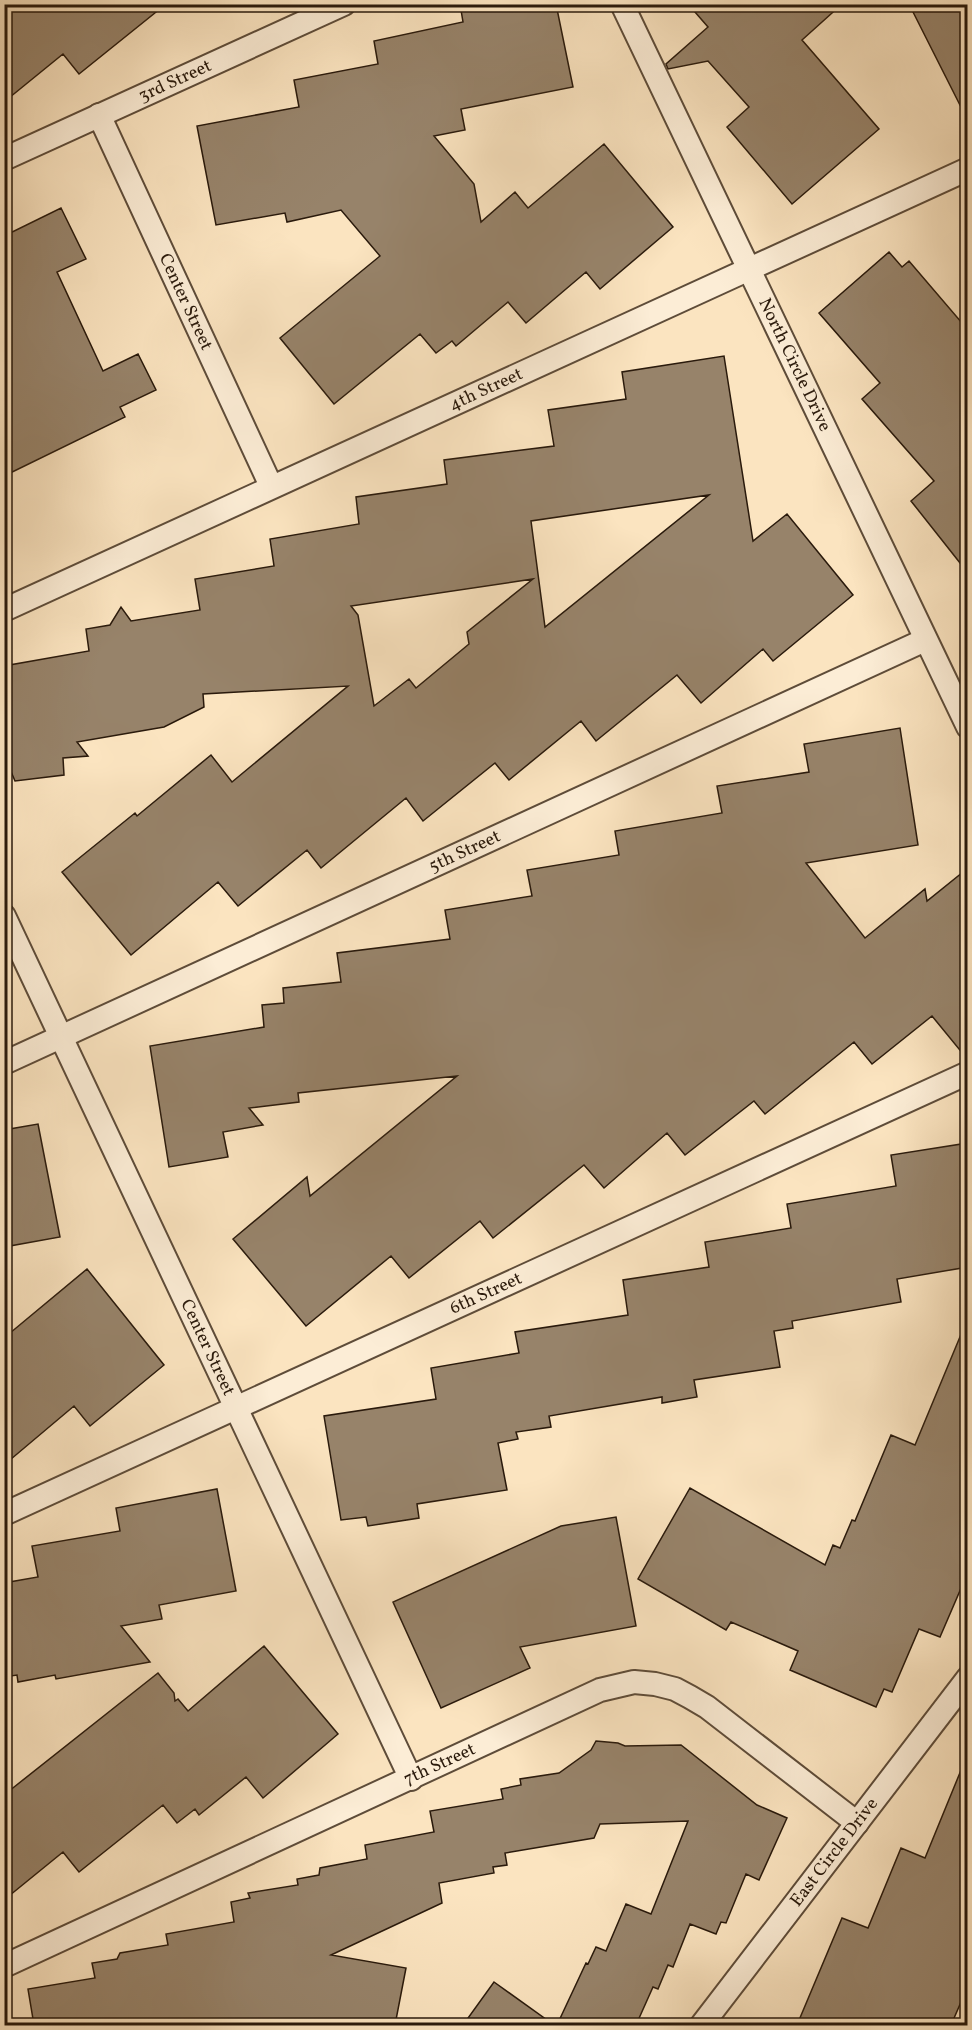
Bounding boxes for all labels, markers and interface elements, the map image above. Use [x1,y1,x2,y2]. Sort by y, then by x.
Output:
street label: 3rd Street [134,54,216,109]
street label: Center Street [152,249,219,354]
street label: North Circle Drive [752,294,837,436]
street label: 4th Street [445,362,527,417]
street label: 5th Street [425,824,505,879]
street label: 6th Street [446,1266,526,1321]
street label: Center Street [174,1295,241,1400]
street label: 7th Street [400,1737,480,1792]
street label: East Circle Drive [784,1793,884,1912]

